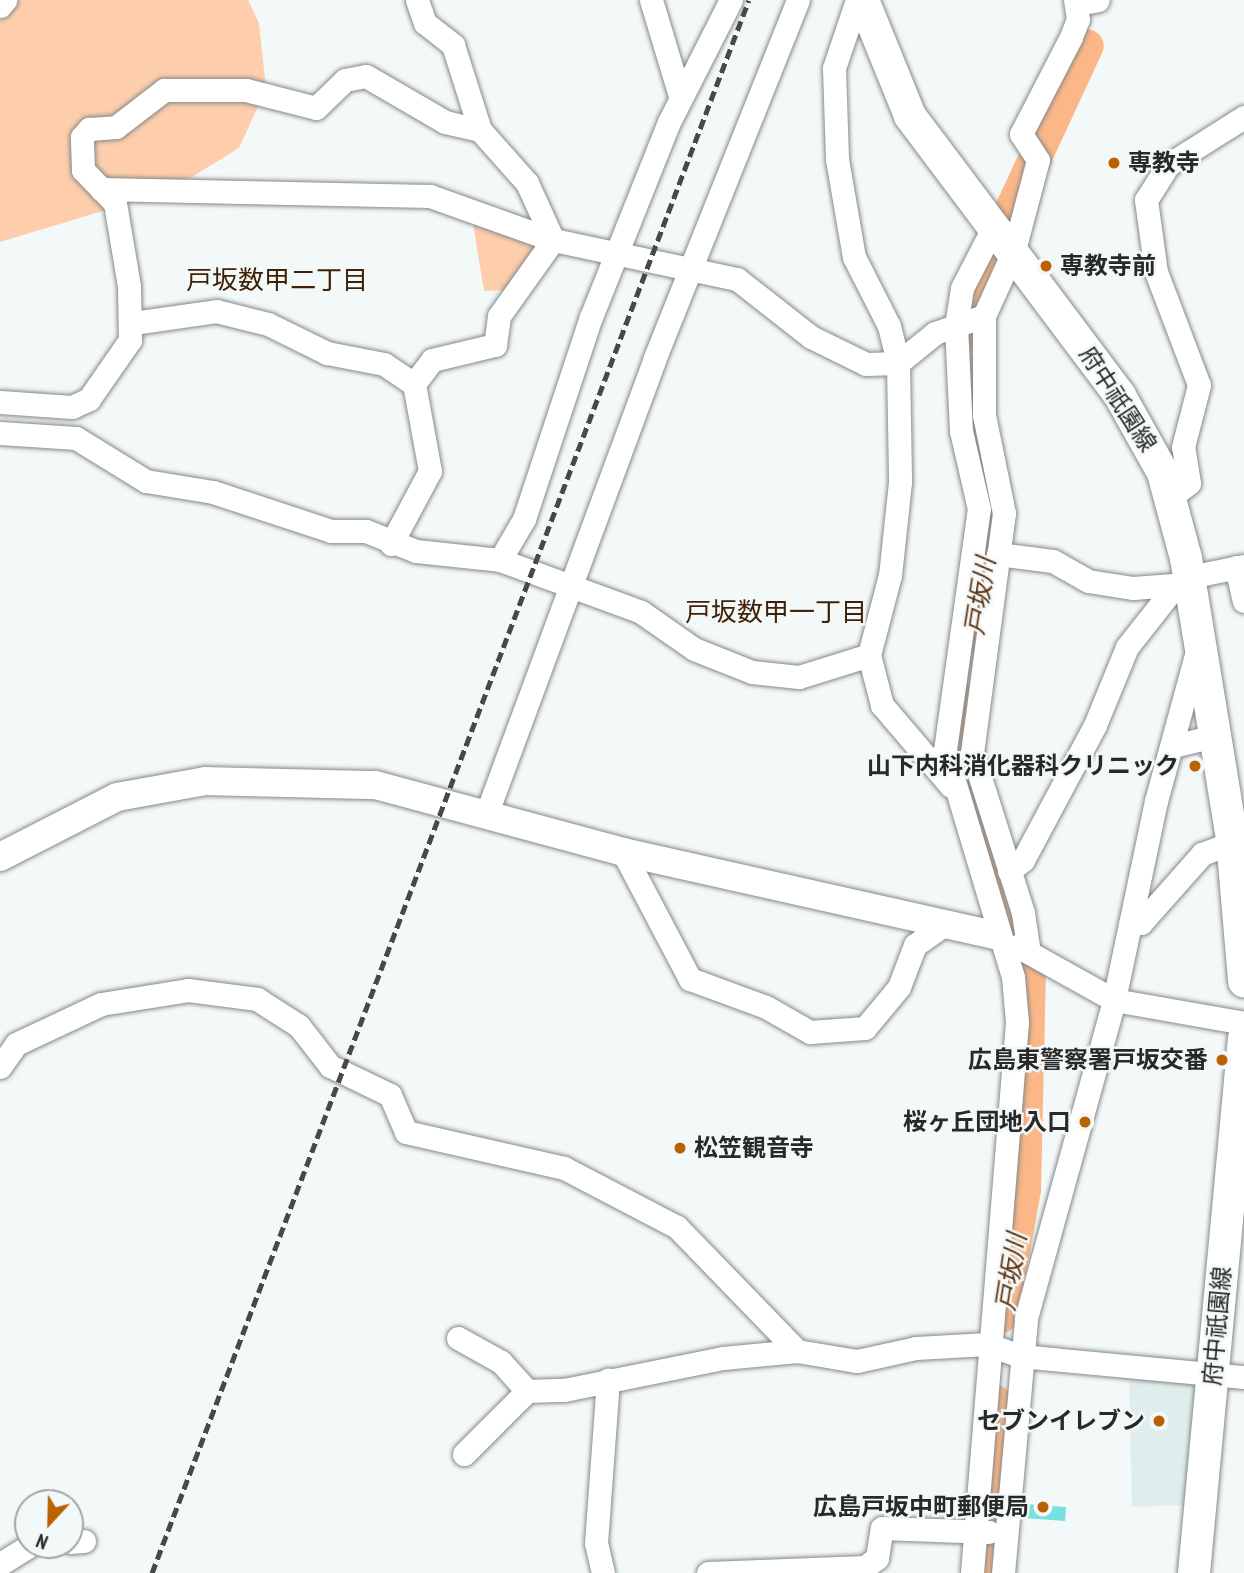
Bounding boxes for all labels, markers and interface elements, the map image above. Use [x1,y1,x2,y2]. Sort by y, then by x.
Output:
place label: 専教寺 [1128,149,1200,177]
marker: 専教寺 [1106,155,1122,171]
place label: 専教寺前 [1060,252,1156,280]
marker: 専教寺前 [1038,258,1054,274]
district label: 戸坂数甲二丁目 [186,264,368,296]
street label: 府中祇園線 [1073,341,1163,457]
water label: 戸坂川 [958,555,1002,637]
district label: 戸坂数甲一丁目 [685,596,867,628]
place label: 山下内科消化器科クリニック [867,752,1179,780]
marker: 山下内科消化器科クリニック [1185,756,1205,776]
place label: 広島東警察署戸坂交番 [968,1046,1208,1074]
marker: 広島東警察署戸坂交番 [1214,1052,1230,1068]
place label: 桜ヶ丘団地入口 [903,1108,1071,1136]
marker: 桜ヶ丘団地入口 [1077,1114,1093,1130]
place label: 松笠観音寺 [694,1134,814,1162]
marker: 松笠観音寺 [672,1140,688,1156]
water label: 戸坂川 [989,1231,1033,1313]
street label: 府中祇園線 [1197,1265,1237,1387]
place label: セブンイレブン [977,1407,1145,1435]
marker: セブンイレブン [1151,1413,1167,1429]
north arrow [14,1489,84,1559]
place label: 広島戸坂中町郵便局 [813,1493,1029,1521]
marker: 広島戸坂中町郵便局 [1035,1499,1051,1515]
text: N [33,1529,51,1555]

